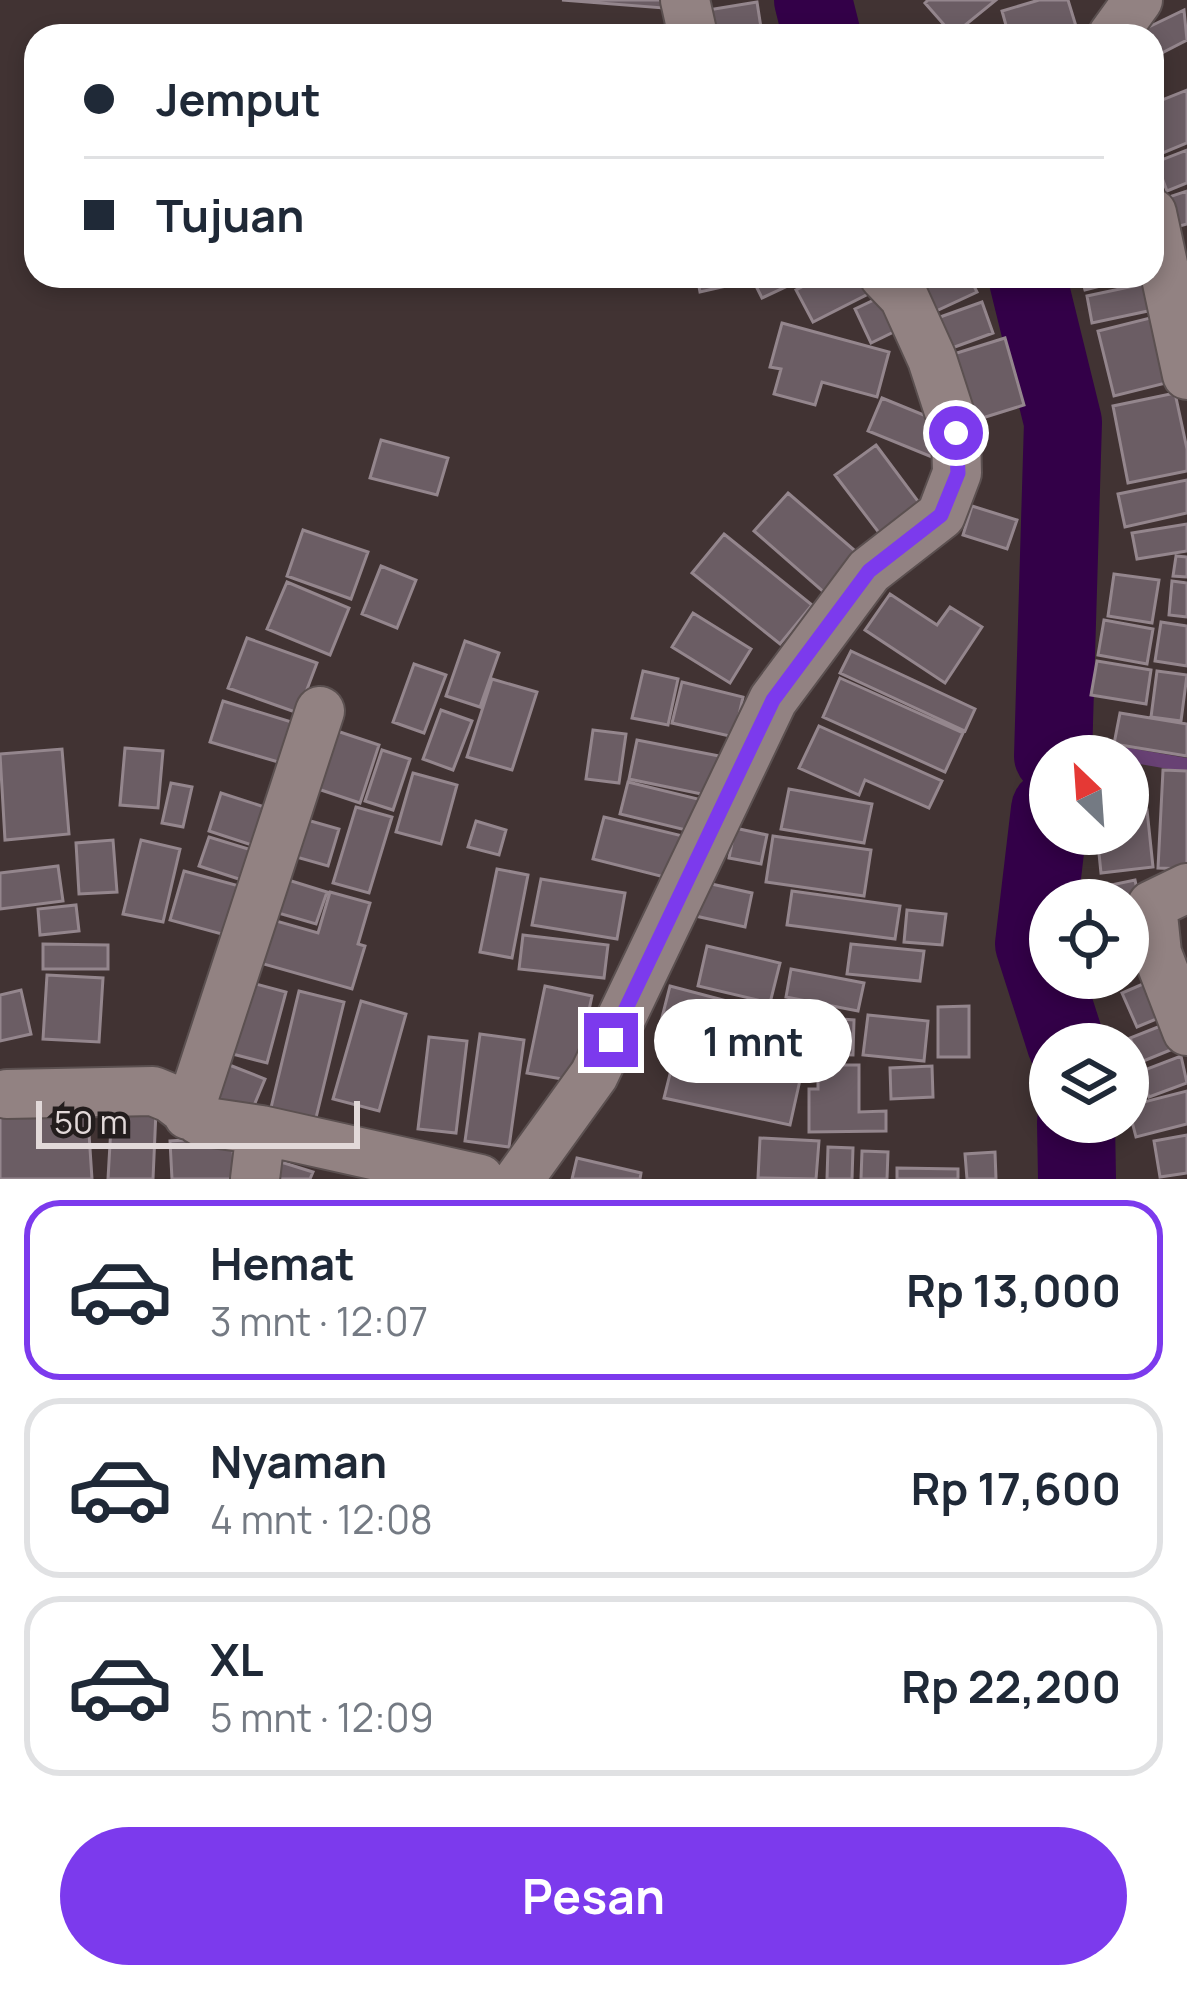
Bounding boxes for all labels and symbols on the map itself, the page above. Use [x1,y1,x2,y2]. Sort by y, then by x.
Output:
route start [929,406,983,460]
north arrow [1029,735,1149,855]
callout: 1 mnt [653,998,851,1082]
route end [584,1013,638,1067]
scale bar [36,1095,360,1148]

